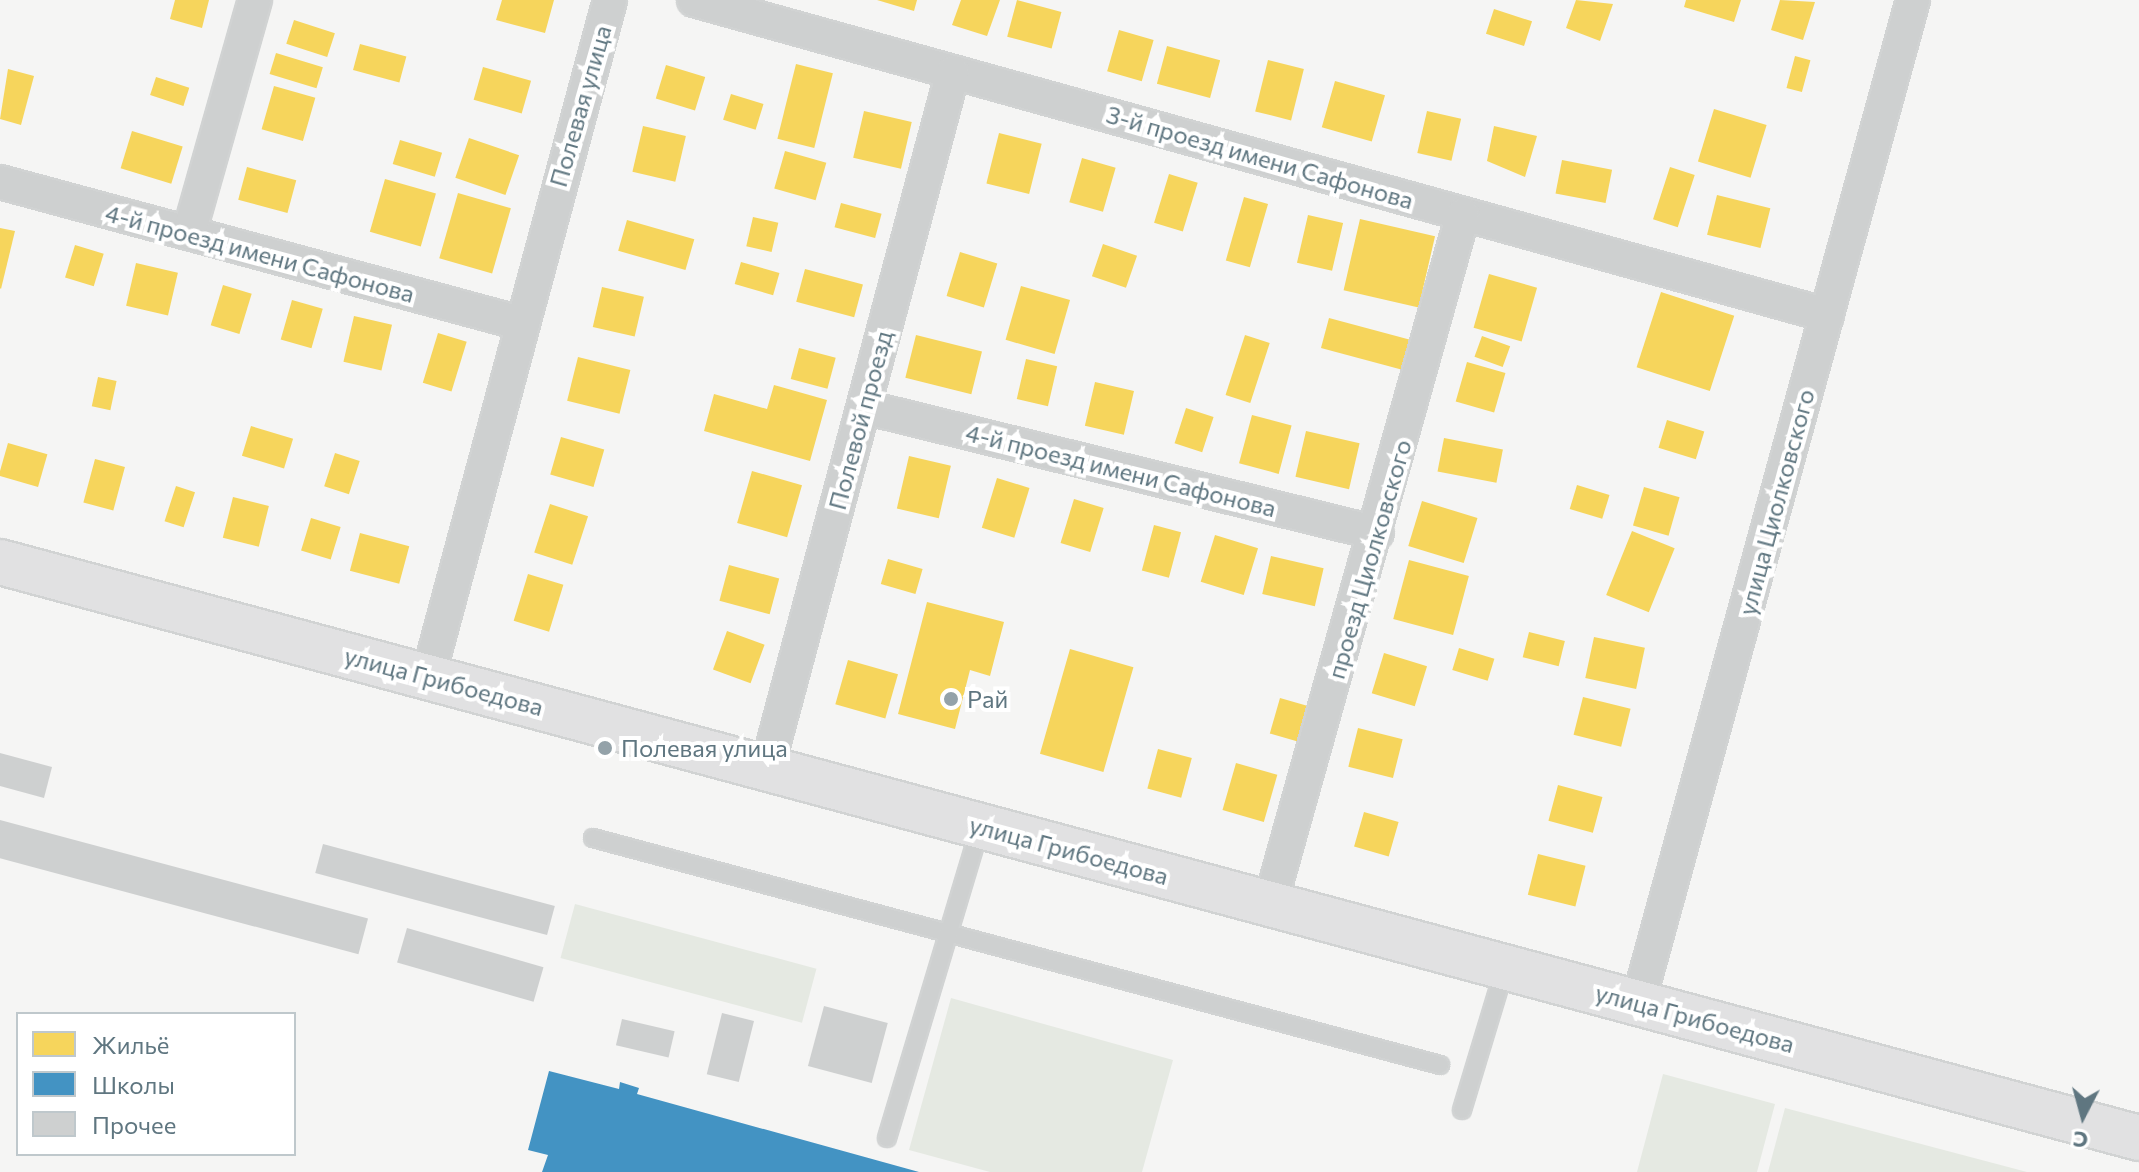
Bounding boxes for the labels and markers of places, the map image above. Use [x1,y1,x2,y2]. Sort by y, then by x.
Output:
place label: Рай [967,685,1008,713]
marker: Рай [942,690,960,708]
place label: Полевая улица [621,734,788,762]
marker: Полевая улица [596,739,614,757]

